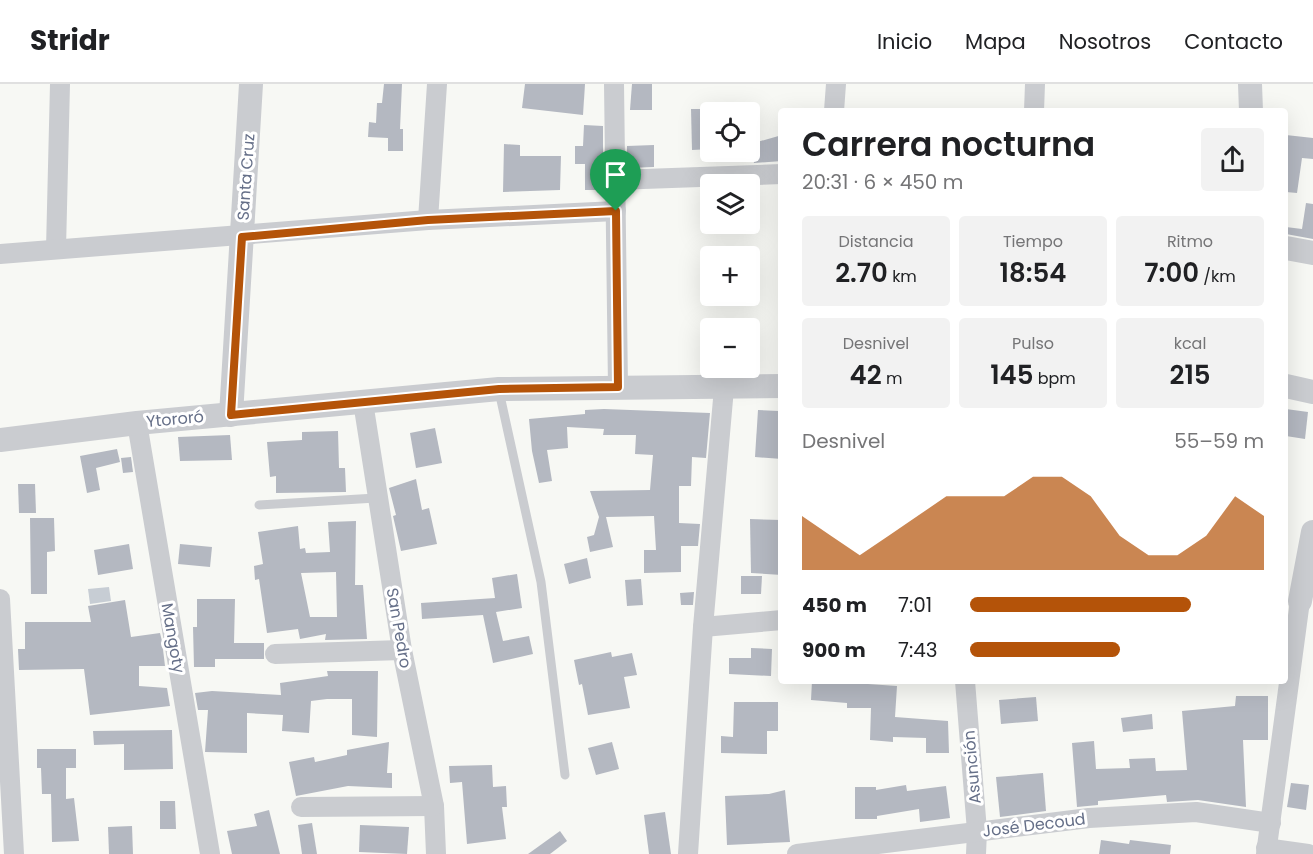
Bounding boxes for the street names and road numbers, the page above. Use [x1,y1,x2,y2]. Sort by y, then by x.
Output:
street label: Santa Cruz [231,133,261,221]
street label: Ytororó [145,405,205,433]
street label: San Pedro [381,586,417,670]
street label: Mangoty [156,601,190,675]
street label: Asunción [957,729,987,805]
street label: José Decoud [981,807,1087,843]

